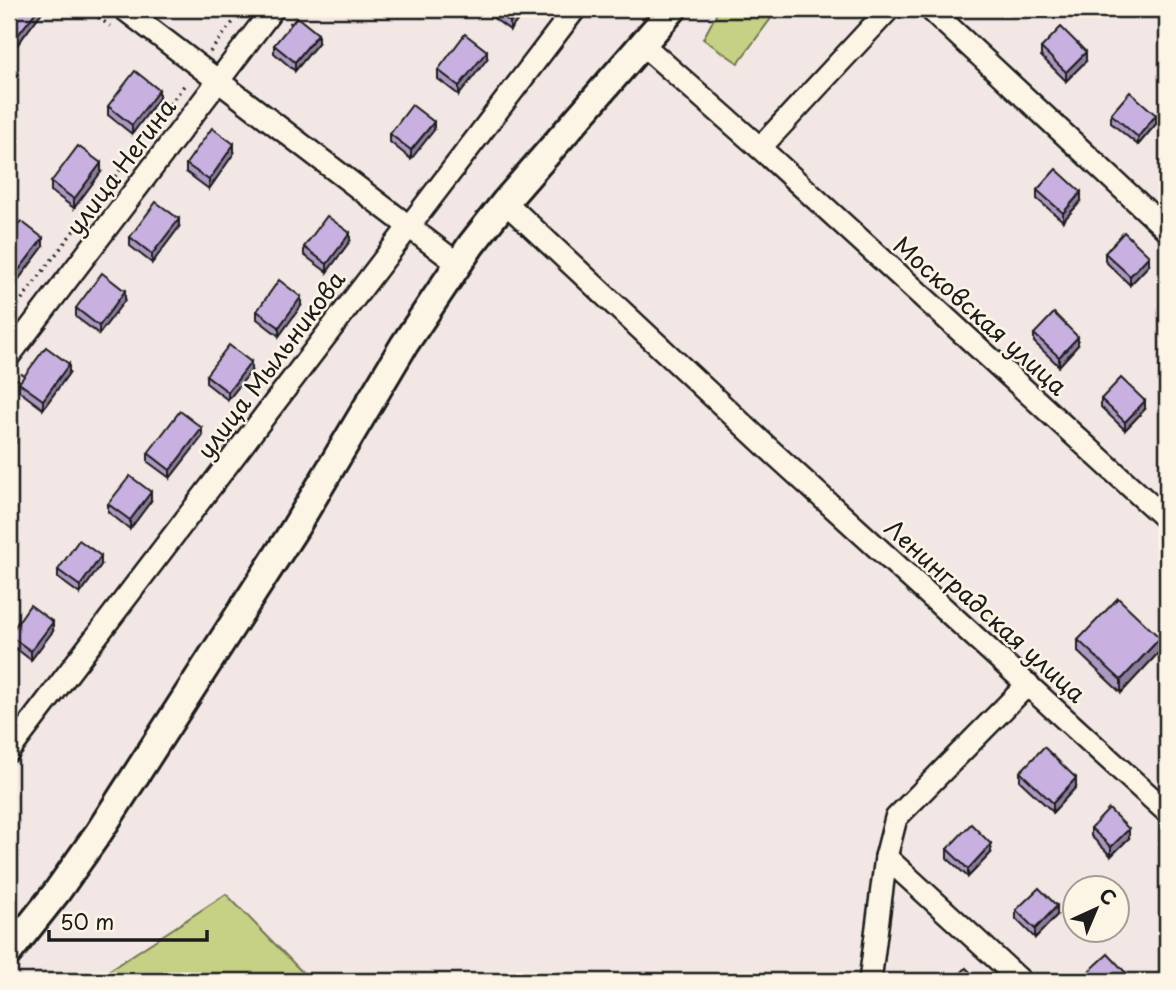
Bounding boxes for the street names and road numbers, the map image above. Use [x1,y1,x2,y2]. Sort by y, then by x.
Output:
street label: улица Негина [56,90,184,242]
street label: Московская улица [886,227,1076,403]
street label: улица Мыльникова [187,262,353,466]
street label: Ленинградская улица [877,510,1095,710]

